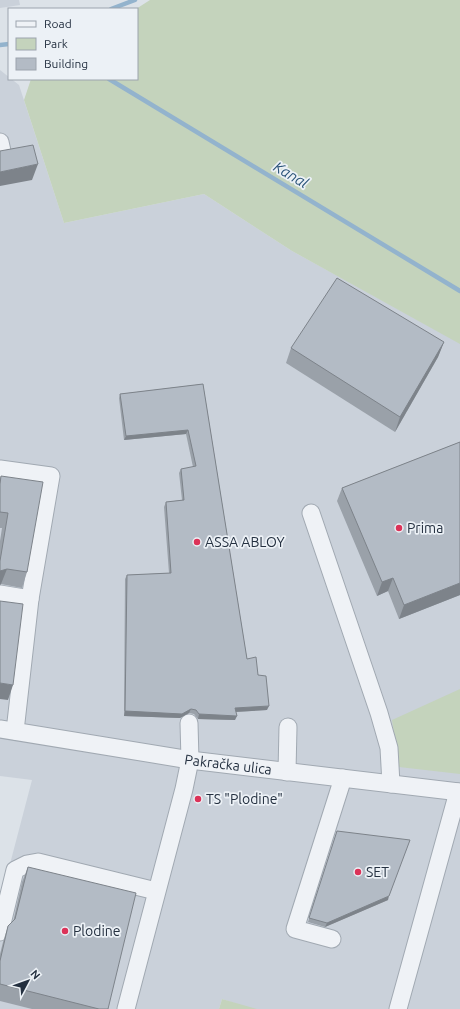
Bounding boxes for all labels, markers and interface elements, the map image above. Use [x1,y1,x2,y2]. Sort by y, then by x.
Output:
legend [8,8,138,80]
text: Road [44,17,72,30]
text: Park [44,37,68,50]
text: Building [44,57,88,70]
water label: Kanal [271,158,312,192]
place label: Prima [407,520,443,536]
marker: Prima [394,523,404,533]
place label: ASSA ABLOY [205,534,285,550]
marker: ASSA ABLOY [192,537,202,547]
street label: Pakračka ulica [183,751,273,778]
place label: TS "Plodine" [206,791,283,807]
marker: TS "Plodine" [193,794,203,804]
place label: SET [366,864,389,880]
marker: SET [353,867,363,877]
place label: Plodine [73,923,121,939]
marker: Plodine [60,926,70,936]
north arrow [8,961,48,1001]
text: N [28,967,43,981]

